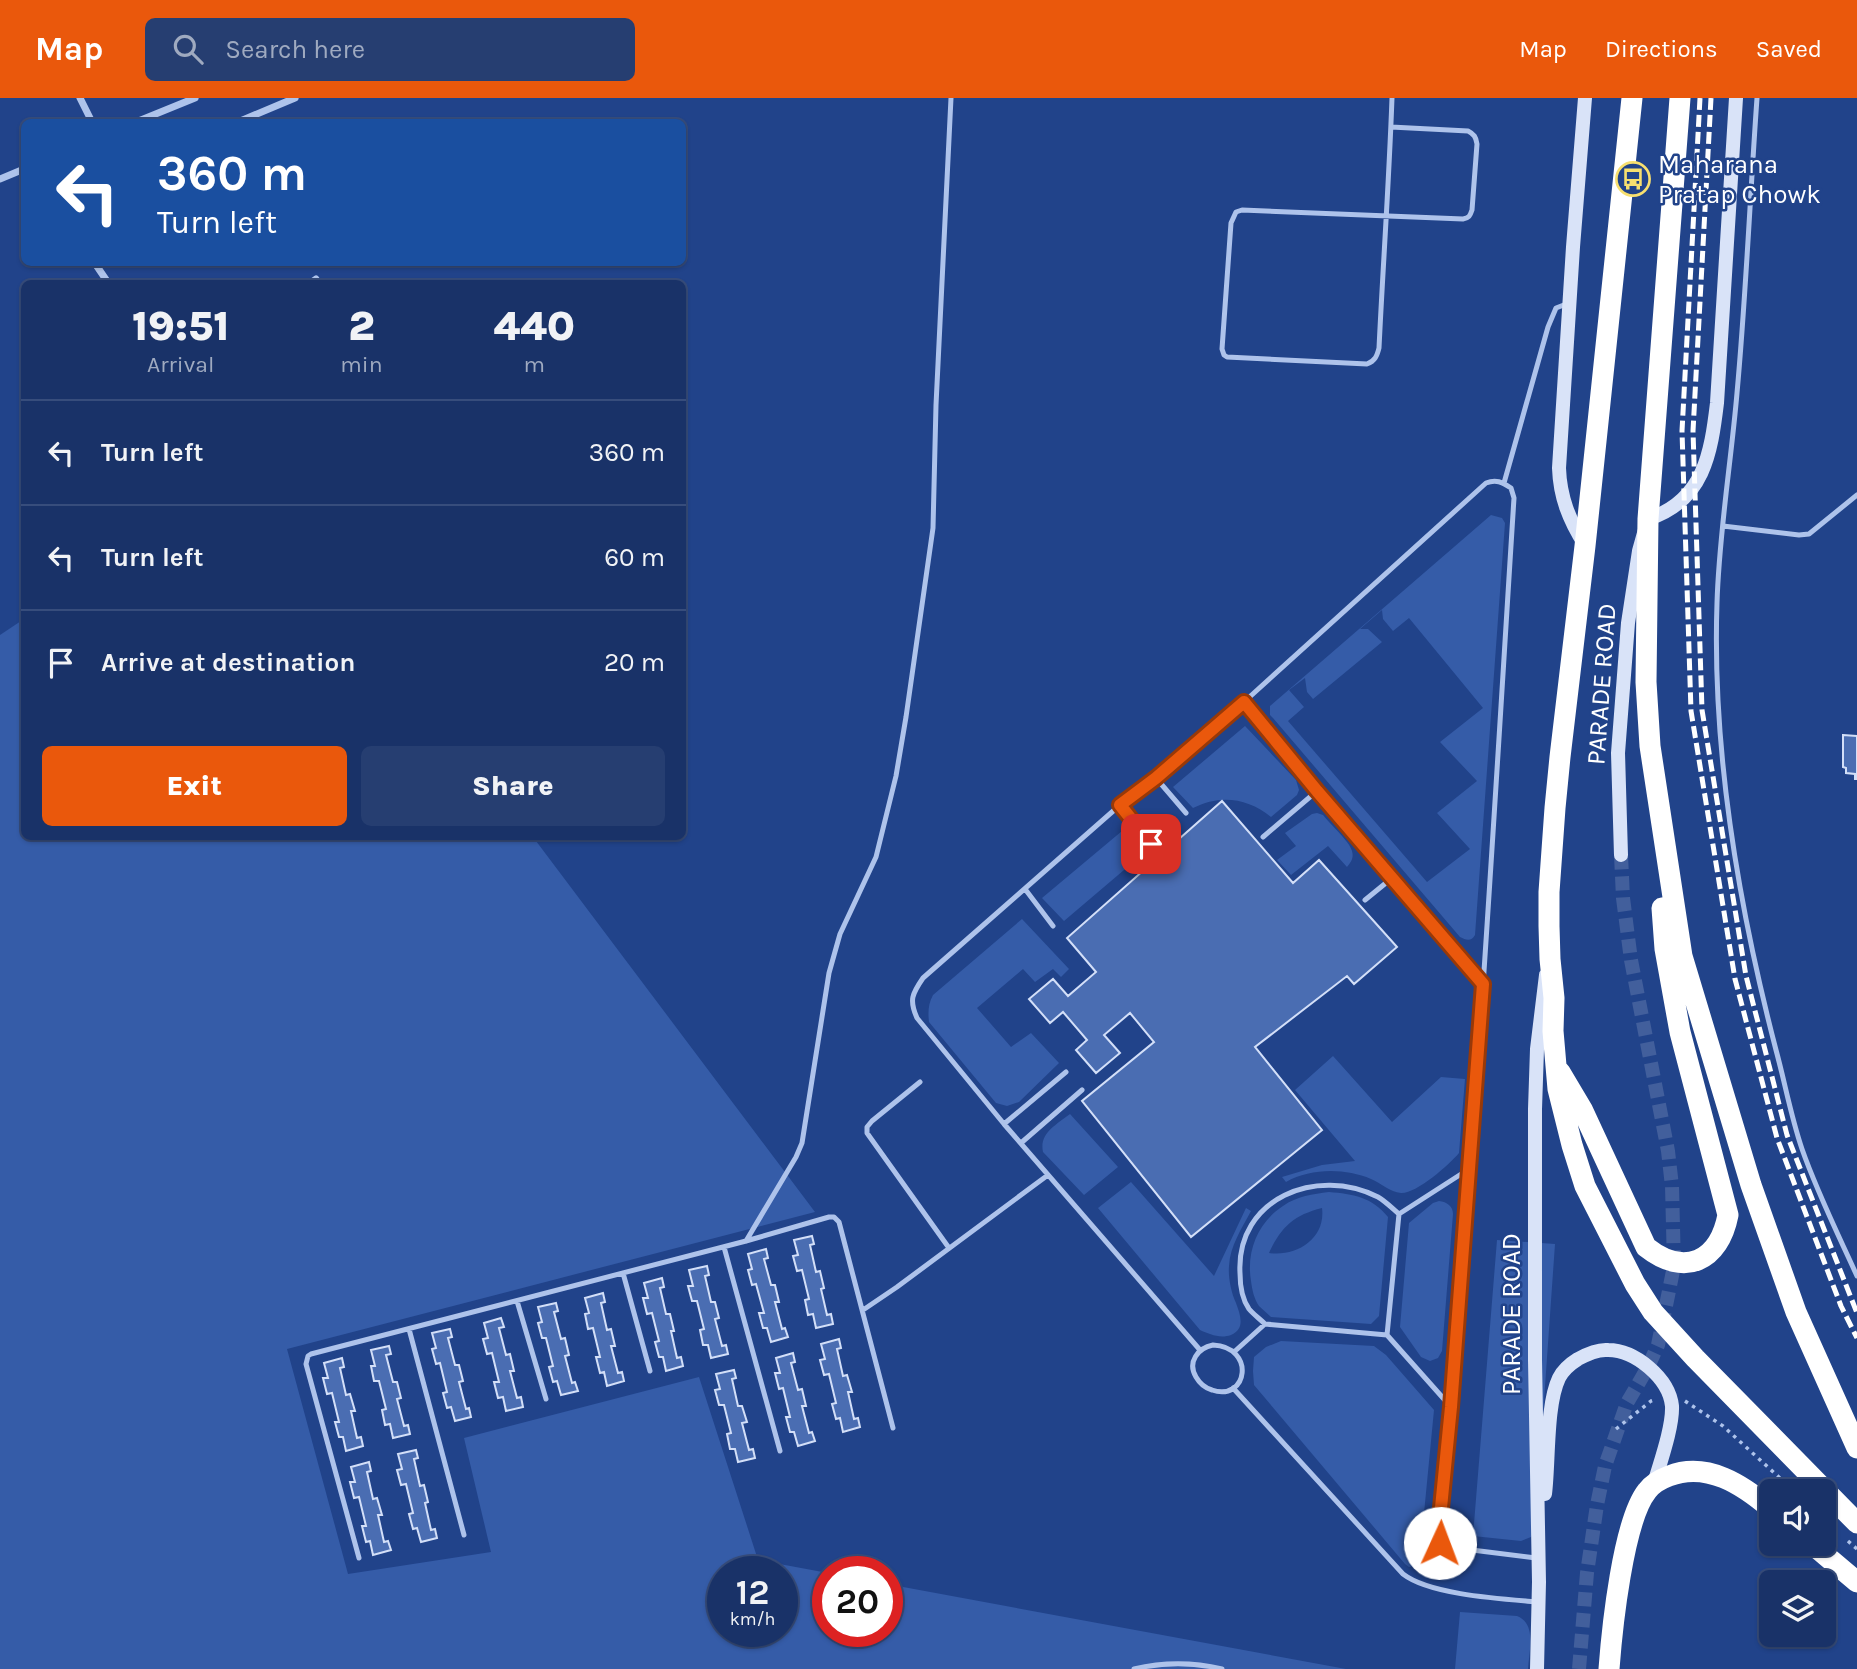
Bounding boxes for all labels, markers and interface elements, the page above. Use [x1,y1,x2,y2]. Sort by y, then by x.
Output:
search box [145,18,635,81]
text: Map [35,30,103,68]
icon: search [169,30,207,68]
text: Search here [225,34,365,65]
text: Map [1519,35,1567,63]
text: Directions [1605,35,1718,63]
text: Saved [1756,35,1822,63]
text: 360 m [157,145,307,202]
icon: left [42,147,133,238]
place label: Maharana Pratap Chowk [1658,149,1821,210]
bus stop icon: Maharana Pratap Chowk [1614,160,1652,198]
text: Turn left [157,204,277,241]
text: 19:51 [132,301,229,351]
text: 2 [348,301,375,351]
text: 440 [494,301,575,351]
text: Arrival [147,351,214,378]
text: min [340,351,383,378]
text: m [524,351,545,378]
icon: left [42,434,80,472]
text: Turn left [101,437,203,468]
text: 360 m [589,437,665,468]
icon: left [42,539,80,577]
text: Turn left [101,542,203,573]
text: 60 m [604,542,665,573]
street label: PARADE ROAD [1580,602,1623,766]
icon: arrive [42,644,80,682]
text: Arrive at destination [101,647,355,678]
text: 20 m [604,647,665,678]
button: Exit [42,746,347,826]
button: Share [361,746,665,826]
pin [1121,814,1181,874]
icon: arrive [1132,825,1170,863]
street label: PARADE ROAD [1496,1233,1527,1395]
map controls [1759,1479,1836,1647]
button: sound [1759,1479,1836,1556]
position arrow [1403,1506,1477,1580]
speed limit sign: 20 [812,1556,903,1647]
button: layers [1759,1570,1836,1647]
text: 12 [736,1572,769,1613]
text: km/h [730,1608,775,1630]

